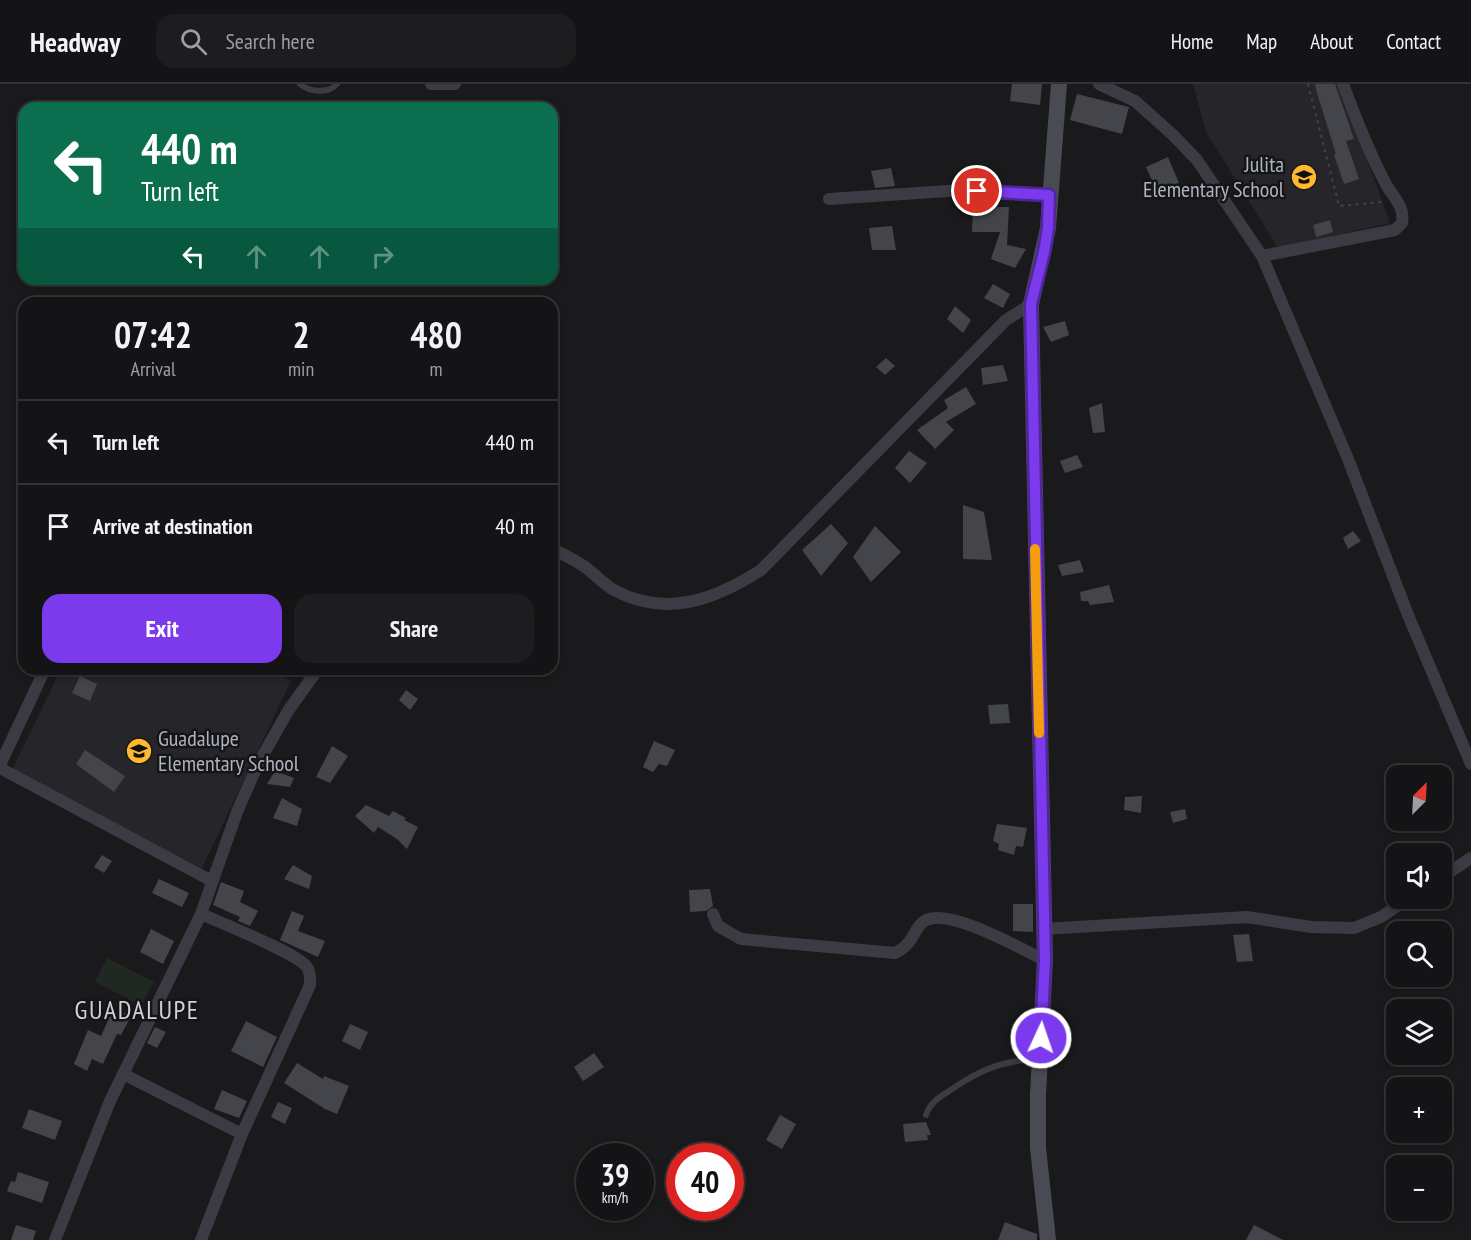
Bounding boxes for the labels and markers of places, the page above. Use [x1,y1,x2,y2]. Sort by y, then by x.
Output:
place label: Julita Elementary School [1143,150,1285,203]
school or university icon: Julita Elementary School [1289,162,1319,192]
pin [951,165,1002,216]
place label: Guadalupe Elementary School [158,724,300,777]
school or university icon: Guadalupe Elementary School [124,736,154,766]

